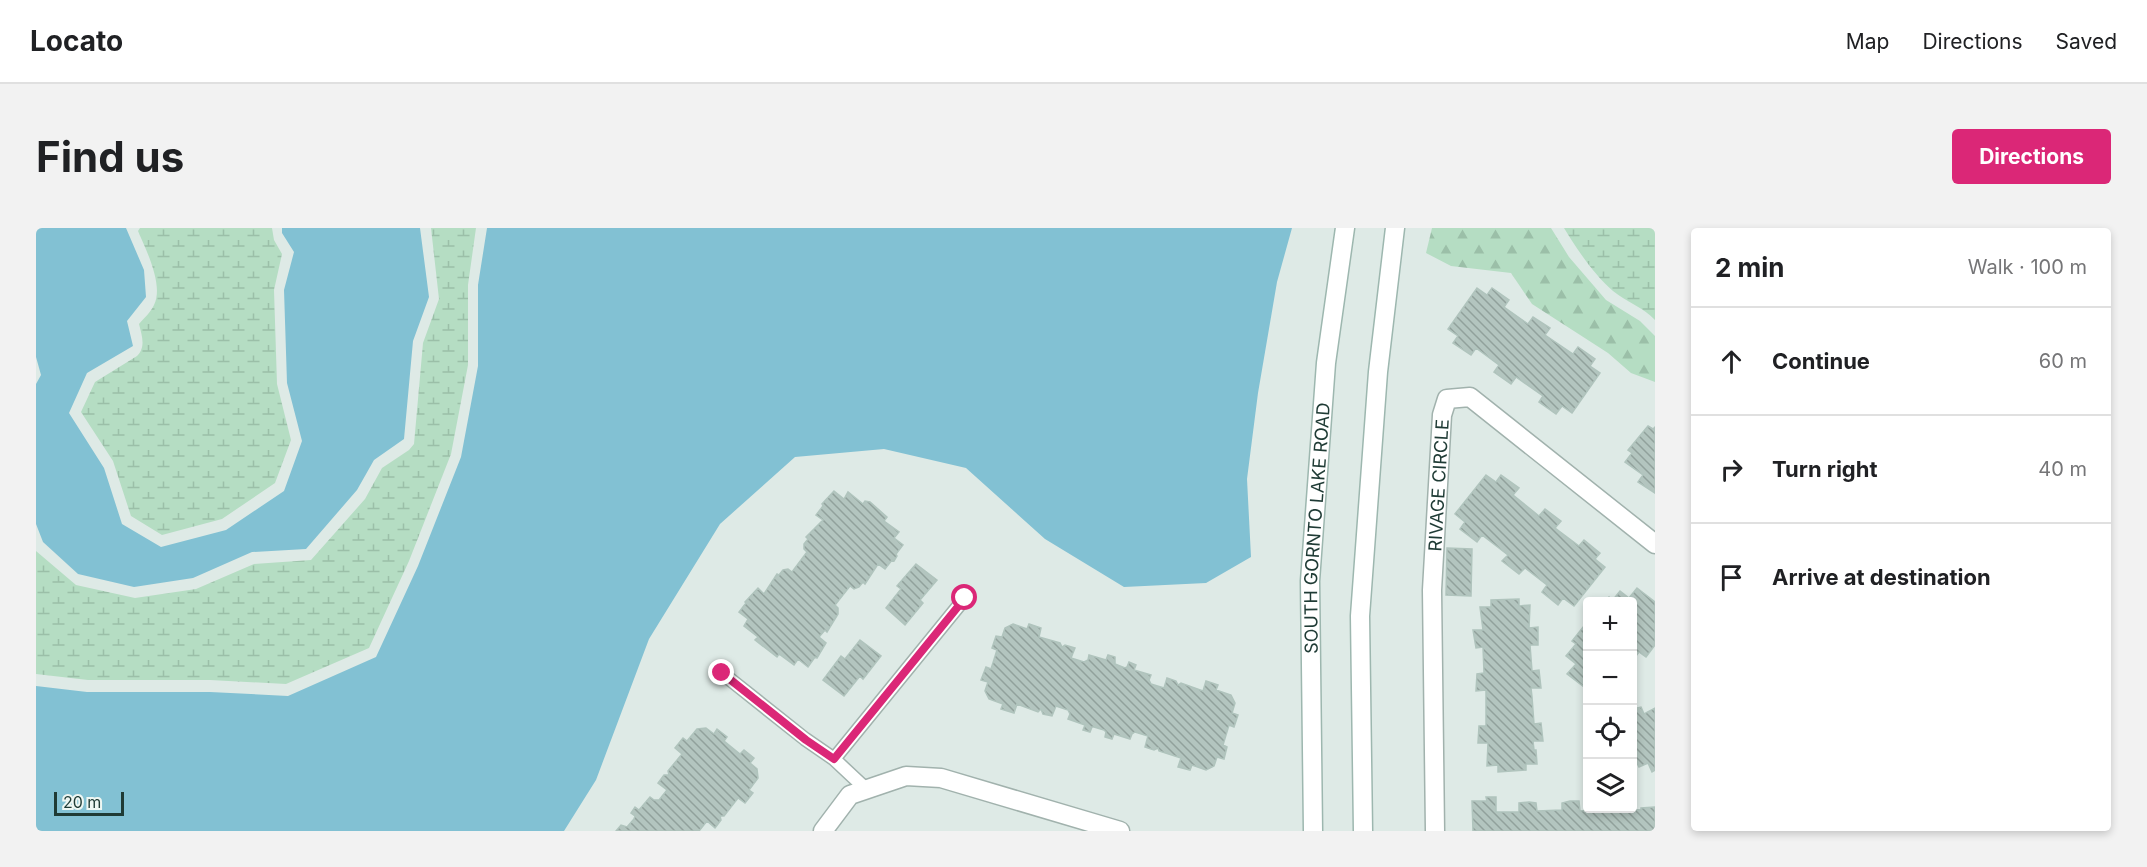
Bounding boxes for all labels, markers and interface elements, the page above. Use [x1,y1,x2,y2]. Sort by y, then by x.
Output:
text: Locato [30,24,123,58]
text: Map [1846,29,1889,54]
text: Directions [1922,29,2023,54]
text: Saved [2056,29,2117,54]
button: Directions [1952,129,2111,184]
text: Find us [36,131,184,182]
text: 2 min [1715,252,1785,283]
text: Walk · 100 m [1968,255,2087,279]
icon: ahead [1715,345,1748,378]
text: Continue [1772,348,1870,374]
text: 60 m [2039,349,2087,373]
street label: SOUTH GORNTO LAKE ROAD [1299,402,1334,654]
street label: RIVAGE CIRCLE [1424,418,1452,552]
icon: right [1715,453,1748,486]
text: Turn right [1772,456,1878,482]
text: 40 m [2038,457,2087,481]
icon: arrive [1715,561,1748,594]
text: Arrive at destination [1772,564,1991,590]
route start [951,584,977,610]
map controls [1583,597,1637,813]
button: + [1583,597,1637,651]
button: − [1583,651,1637,705]
route end [708,659,734,685]
button: locate [1583,705,1637,759]
button: layers [1583,759,1637,813]
scale bar [54,789,124,816]
text: 20 m [63,792,101,812]

